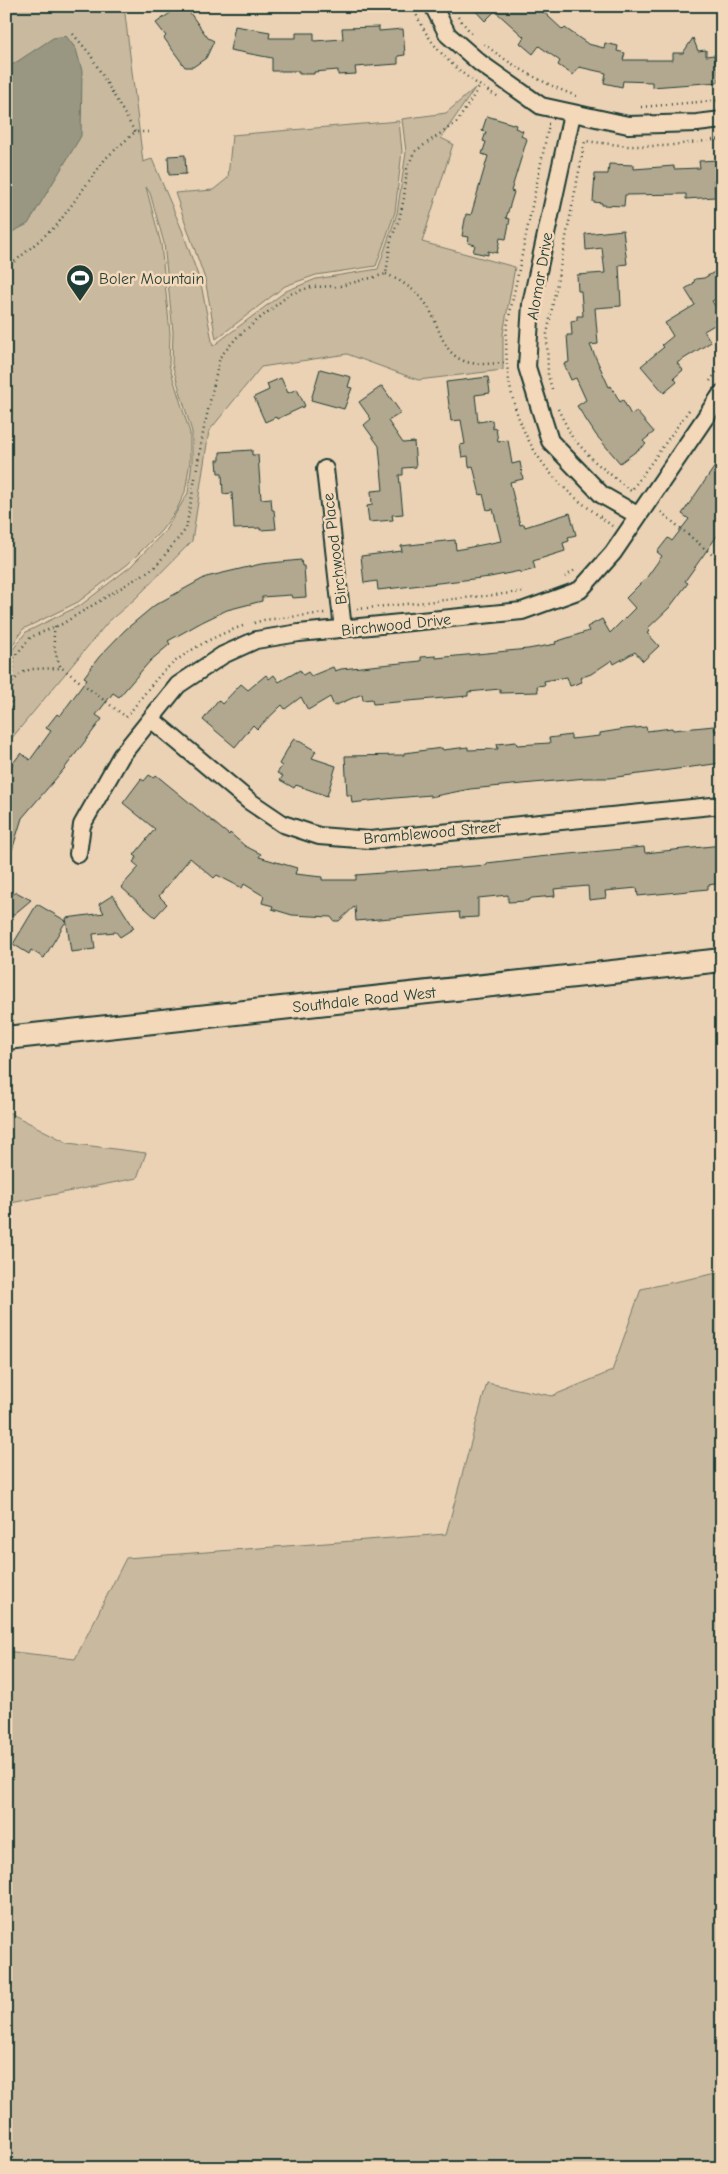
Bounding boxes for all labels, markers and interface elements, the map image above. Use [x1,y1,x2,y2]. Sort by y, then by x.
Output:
street label: Alomar Drive [523,231,557,322]
sports icon: Boler Mountain [65,263,95,302]
place label: Boler Mountain [99,270,204,288]
street label: Birchwood Place [319,492,351,606]
street label: Birchwood Drive [340,610,452,640]
street label: Bramblewood Street [363,818,502,848]
street label: Southdale Road West [291,983,437,1016]

